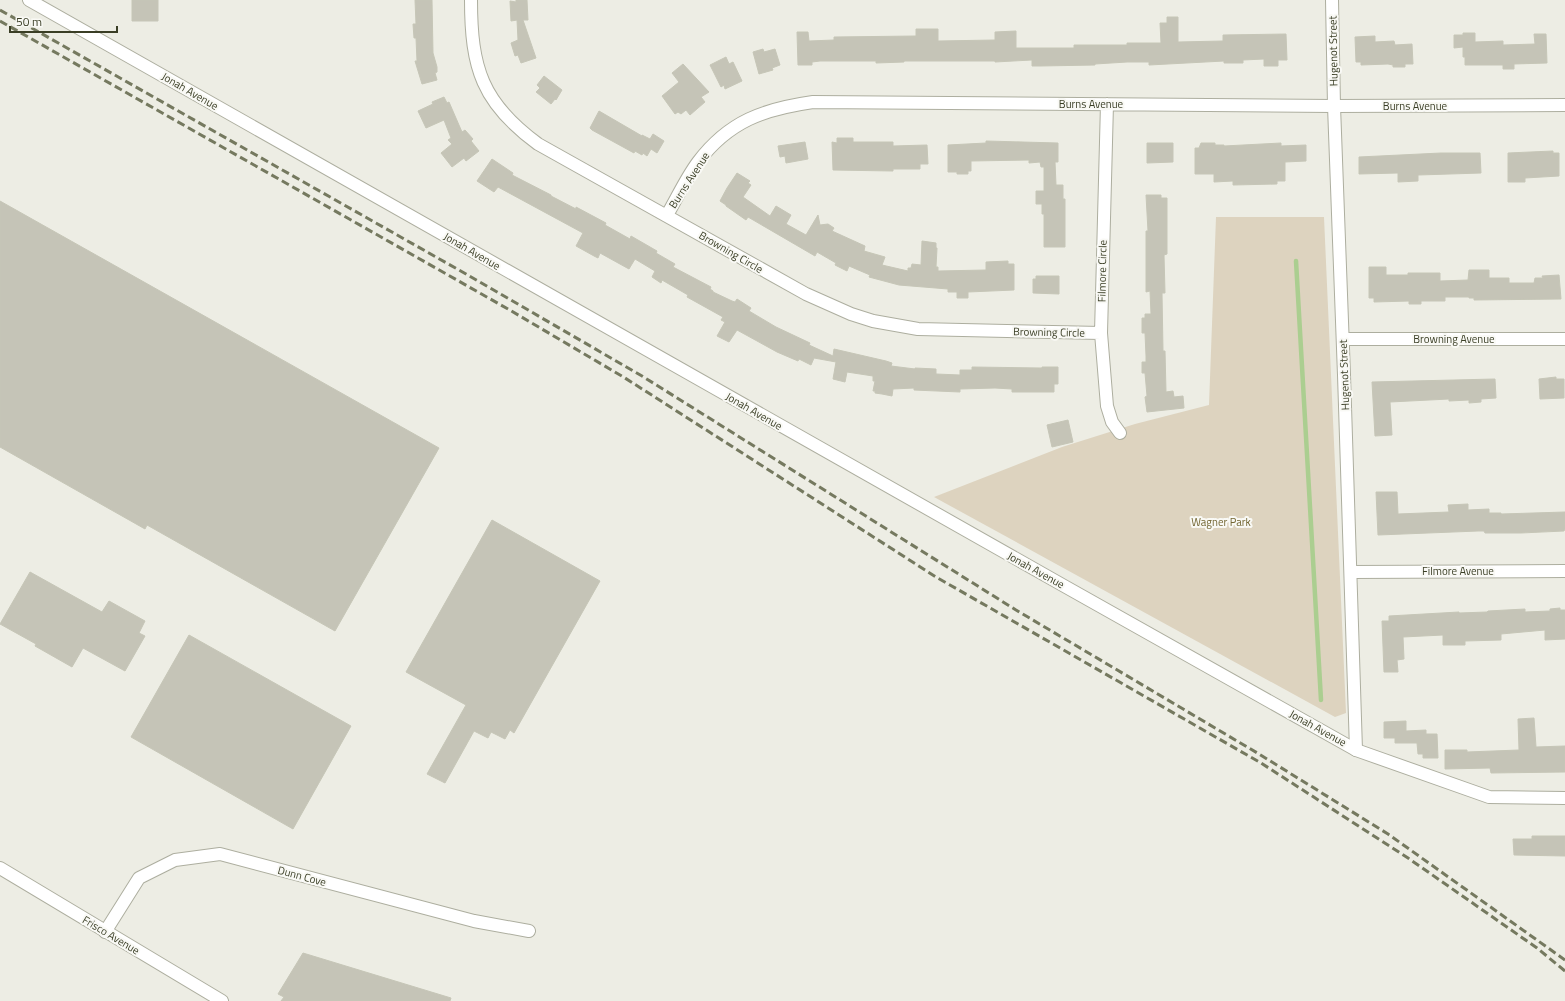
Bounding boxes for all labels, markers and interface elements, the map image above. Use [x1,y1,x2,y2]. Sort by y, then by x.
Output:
scale bar [10,8,117,34]
text: 50 m [16,12,42,31]
street label: Hugenot Street [1324,15,1342,87]
street label: Jonah Avenue [159,68,222,114]
street label: Burns Avenue [1059,96,1124,112]
street label: Burns Avenue [1383,98,1448,114]
street label: Burns Avenue [665,148,713,211]
street label: Browning Circle [696,227,767,277]
street label: Jonah Avenue [441,228,504,274]
street label: Filmore Circle [1093,239,1111,302]
street label: Browning Circle [1013,323,1086,341]
street label: Browning Avenue [1413,331,1495,347]
street label: Hugenot Street [1335,339,1353,411]
street label: Jonah Avenue [723,388,786,434]
park label: Wagner Park [1191,514,1251,530]
street label: Jonah Avenue [1005,548,1068,593]
street label: Filmore Avenue [1422,563,1494,579]
street label: Jonah Avenue [1287,706,1350,751]
street label: Dunn Cove [276,862,328,890]
street label: Frisco Avenue [79,912,143,959]

